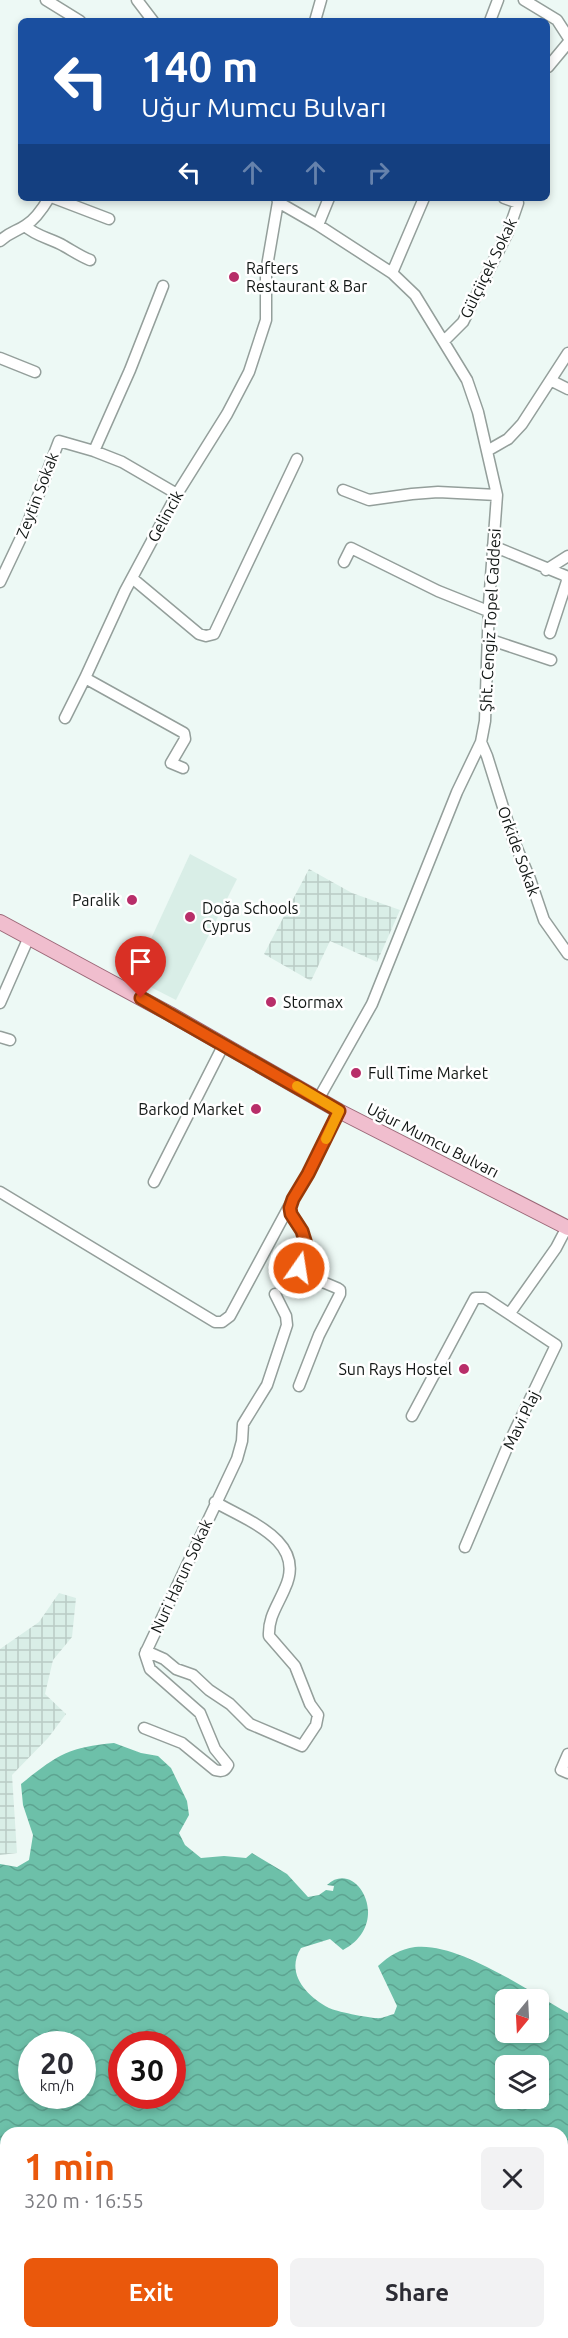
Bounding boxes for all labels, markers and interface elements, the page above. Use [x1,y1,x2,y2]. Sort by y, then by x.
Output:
icon: left [42,42,120,120]
text: 140 m [141,43,258,90]
text: Uğur Mumcu Bulvarı [141,92,387,122]
icon: left [173,156,206,189]
icon: ahead [236,156,269,189]
icon: ahead [299,156,332,189]
icon: right [362,156,395,189]
street label: Gülçiiçek Sokak [456,215,520,321]
place label: Rafters Restaurant & Bar [246,259,367,295]
marker: Rafters Restaurant & Bar [227,270,241,284]
street label: Zeytin Sokak [12,449,62,541]
street label: Gelincik [144,487,186,545]
street label: Şht. Cengiz Topel Caddesi [476,528,504,712]
street label: Orkide Sokak [494,804,544,898]
place label: Paralik [72,891,120,909]
marker: Paralik [125,893,139,907]
place label: Doğa Schools Cyprus [202,899,299,935]
marker: Doğa Schools Cyprus [183,910,197,924]
pin [115,936,166,998]
icon: arrive [124,945,157,978]
place label: Stormax [283,993,343,1011]
marker: Stormax [264,995,278,1009]
place label: Full Time Market [368,1064,489,1082]
marker: Full Time Market [349,1066,363,1080]
street label: Uğur Mumcu Bulvarı [364,1099,502,1181]
place label: Barkod Market [138,1100,245,1118]
marker: Barkod Market [249,1102,263,1116]
position arrow [267,1236,331,1300]
place label: Sun Rays Hostel [338,1360,452,1378]
marker: Sun Rays Hostel [457,1362,471,1376]
street label: Mavi Plaj [499,1388,543,1452]
street label: Nuri Harun Sokak [147,1516,215,1636]
north arrow [495,1989,549,2043]
map controls [495,1989,549,2109]
speed limit sign: 30 [108,2031,186,2109]
text: 20 [40,2046,74,2080]
button: layers [495,2055,549,2109]
text: km/h [40,2077,74,2094]
text: 1 min [24,2146,115,2187]
button: close [481,2147,544,2210]
text: 320 m · 16:55 [24,2189,144,2212]
button: Exit [24,2258,278,2327]
button: Share [290,2258,544,2327]

